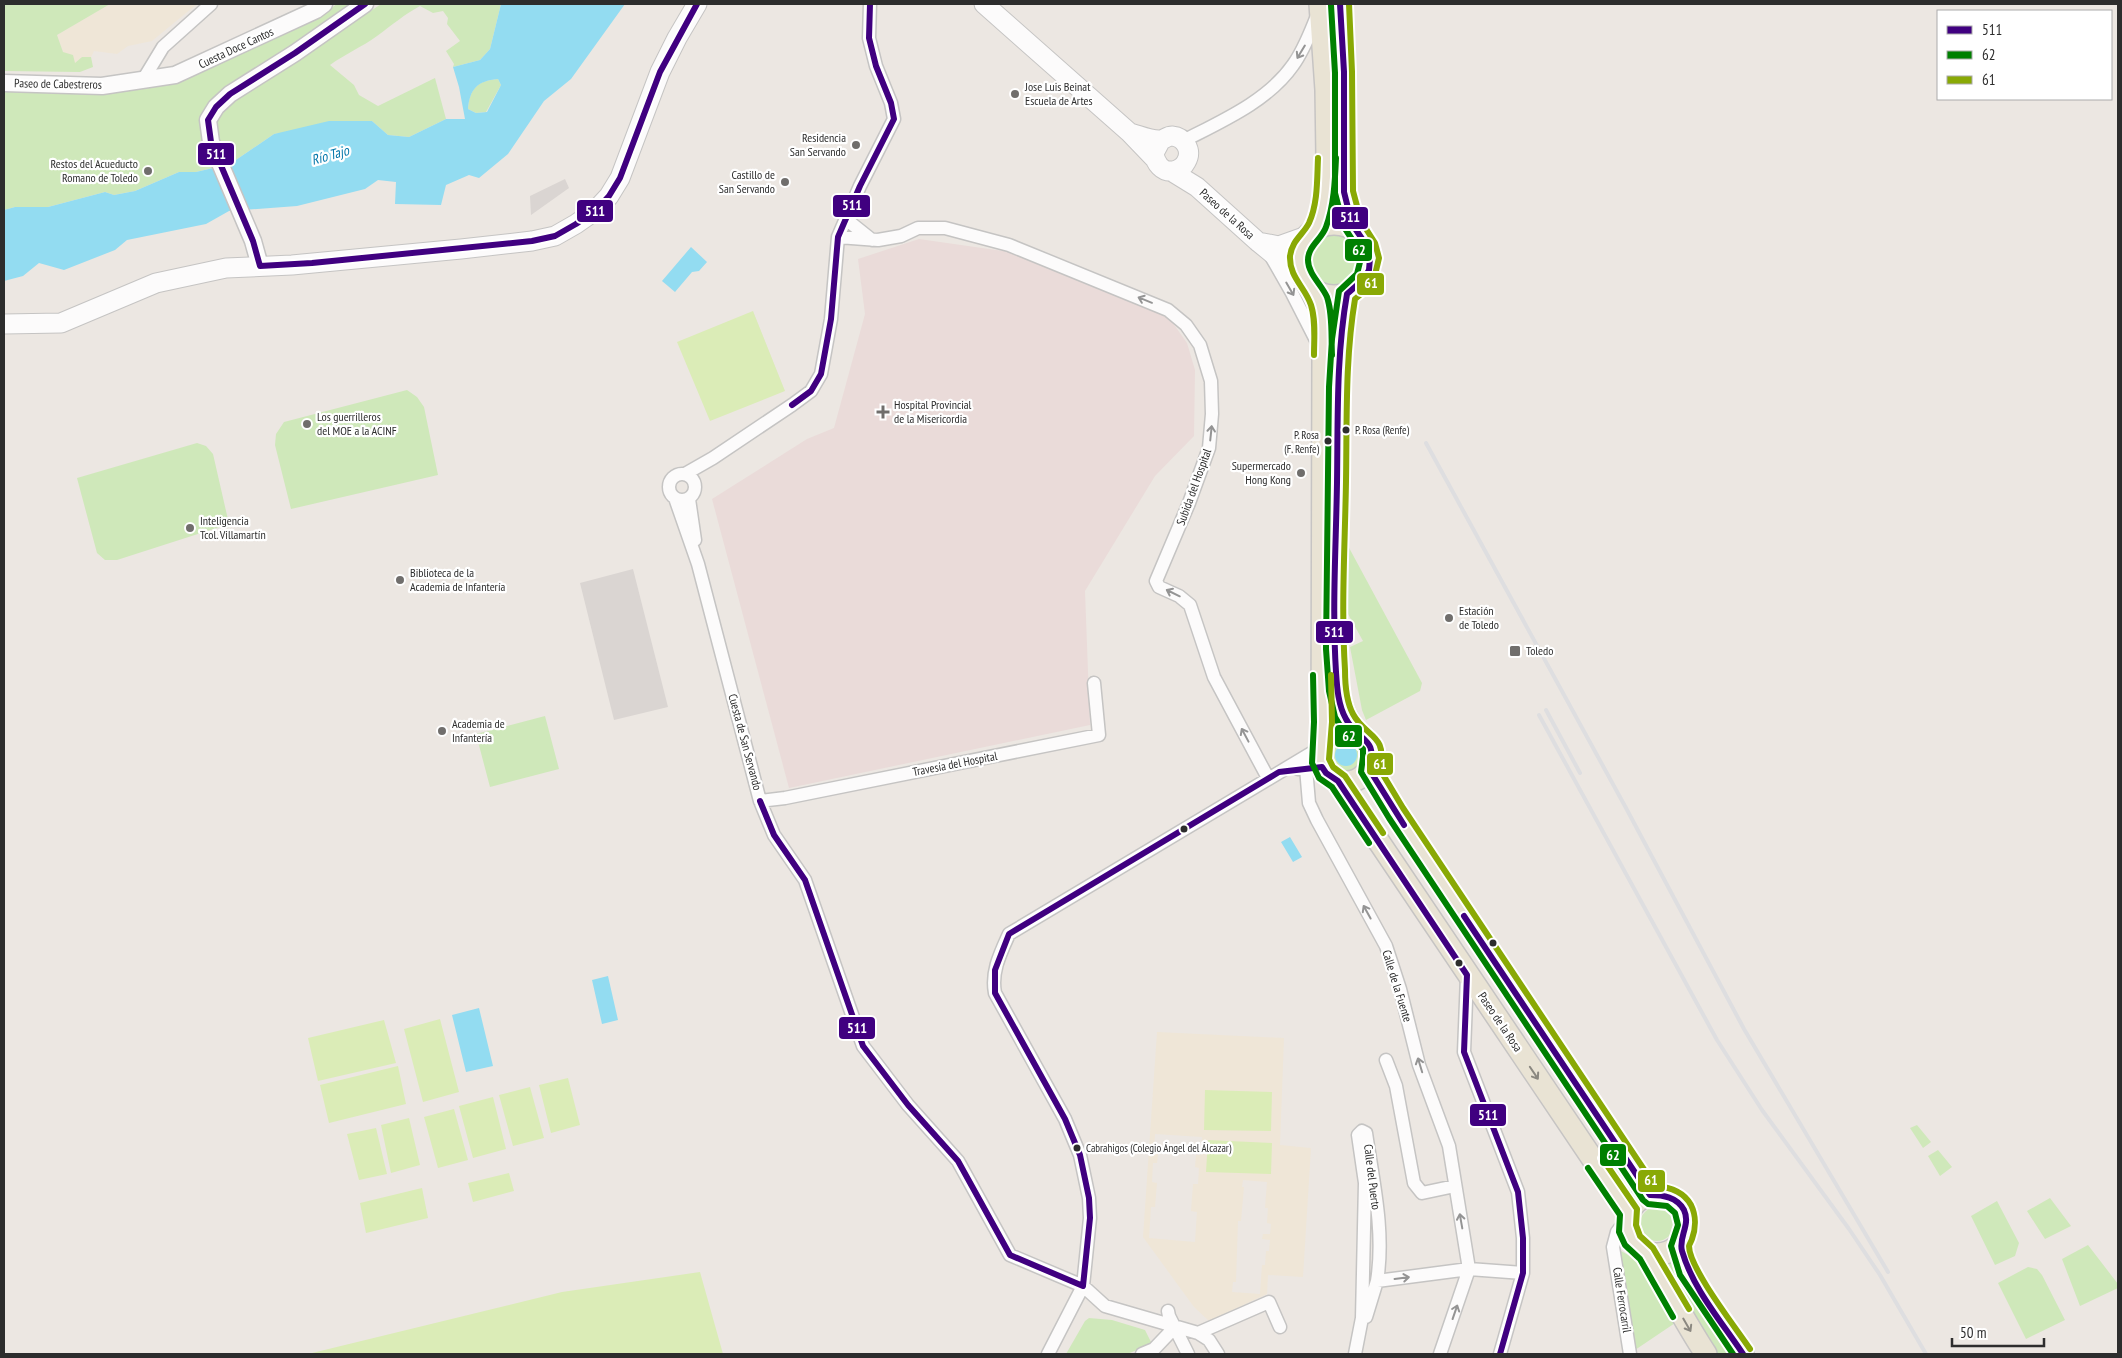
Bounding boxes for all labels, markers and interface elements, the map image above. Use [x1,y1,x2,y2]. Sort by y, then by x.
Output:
legend [1937,10,2112,100]
text: 511 [1982,20,2002,39]
street label: Cuesta Doce Cantos [196,24,276,71]
one-way arrow [1295,44,1305,58]
text: 62 [1982,45,1996,64]
text: 61 [1982,70,1996,89]
street label: Paseo de Cabestreros [14,75,102,92]
place label: Jose Luis Beinat Escuela de Artes [1024,79,1093,108]
marker: Jose Luis Beinat Escuela de Artes [1009,88,1021,100]
place label: Residencia San Servando [790,130,846,159]
marker: Residencia San Servando [850,139,862,151]
water label: Río Tajo [309,141,352,169]
line badge: 511 [197,142,235,166]
text: 511 [206,145,226,163]
place label: Restos del Acueducto Romano de Toledo [50,156,138,185]
marker: Restos del Acueducto Romano de Toledo [142,165,154,177]
place label: Castillo de San Servando [719,167,775,196]
marker: Castillo de San Servando [779,176,791,188]
street label: Paseo de la Rosa [1197,185,1258,242]
line badge: 511 [832,194,871,218]
text: 511 [842,196,862,214]
line badge: 511 [576,199,614,223]
text: 511 [585,202,605,220]
line badge: 511 [1331,206,1369,230]
text: 511 [1340,208,1360,226]
line badge: 62 [1344,238,1373,262]
text: 62 [1352,241,1366,259]
line badge: 61 [1356,272,1385,296]
text: 61 [1364,274,1378,292]
one-way arrow [1286,282,1296,296]
one-way arrow [1138,295,1153,304]
place label: Hospital Provincial de la Misericordia [894,397,972,426]
marker: Hospital Provincial de la Misericordia [876,405,890,419]
place label: Los guerrilleros del MOE a la ACINF [317,409,397,438]
marker: Los guerrilleros del MOE a la ACINF [301,418,313,430]
place label: P. Rosa (Renfe) [1355,423,1409,437]
marker: P. Rosa (Renfe) [1341,425,1351,435]
one-way arrow [1206,426,1215,442]
place label: P. Rosa (F. Renfe) [1284,428,1319,456]
marker: P. Rosa (F. Renfe) [1323,436,1333,446]
street label: Subida del Hospital [1173,446,1214,527]
place label: Supermercado Hong Kong [1232,458,1291,487]
marker: Supermercado Hong Kong [1295,467,1307,479]
place label: Inteligencia Tcol. Villamartín [200,513,266,542]
marker: Inteligencia Tcol. Villamartín [184,522,196,534]
place label: Biblioteca de la Academia de Infantería [410,565,505,594]
marker: Biblioteca de la Academia de Infantería [394,574,406,586]
one-way arrow [1166,588,1181,598]
place label: Estación de Toledo [1459,603,1499,632]
marker: Estación de Toledo [1443,612,1455,624]
line badge: 511 [1315,620,1354,644]
text: 511 [1324,623,1344,641]
place label: Toledo [1526,643,1553,658]
marker: Toledo [1508,644,1522,658]
street label: Cuesta de San Servando [725,692,766,792]
place label: Academia de Infantería [452,716,505,745]
line badge: 62 [1334,724,1363,748]
marker: Academia de Infantería [436,725,448,737]
text: 62 [1342,727,1356,745]
one-way arrow [1240,728,1250,743]
street label: Travesía del Hospital [911,748,999,779]
line badge: 61 [1366,752,1394,776]
text: 61 [1373,755,1387,773]
unlabelled marker [1179,824,1189,834]
one-way arrow [1362,904,1372,919]
unlabelled marker [1488,938,1498,948]
street label: Calle de la Fuente [1379,948,1416,1024]
unlabelled marker [1454,958,1464,968]
street label: Paseo de la Rosa [1475,989,1526,1055]
line badge: 511 [838,1016,876,1040]
text: 511 [847,1019,867,1037]
one-way arrow [1414,1057,1424,1073]
one-way arrow [1529,1066,1539,1080]
line badge: 511 [1469,1103,1507,1127]
text: 511 [1478,1106,1498,1124]
place label: Cabrahigos (Colegio Ángel del Álcazar) [1086,1141,1232,1155]
marker: Cabrahigos (Colegio Ángel del Álcazar) [1072,1143,1082,1153]
street label: Calle del Puerto [1361,1143,1384,1211]
line badge: 62 [1599,1143,1627,1167]
text: 62 [1606,1146,1620,1164]
line badge: 61 [1637,1169,1666,1193]
text: 61 [1644,1171,1658,1189]
one-way arrow [1456,1213,1466,1229]
street label: Calle Ferrocarril [1610,1266,1635,1334]
one-way arrow [1393,1273,1409,1283]
one-way arrow [1451,1304,1460,1320]
scale bar [1952,1316,2044,1348]
one-way arrow [1683,1318,1693,1332]
text: 50 m [1960,1323,1986,1342]

